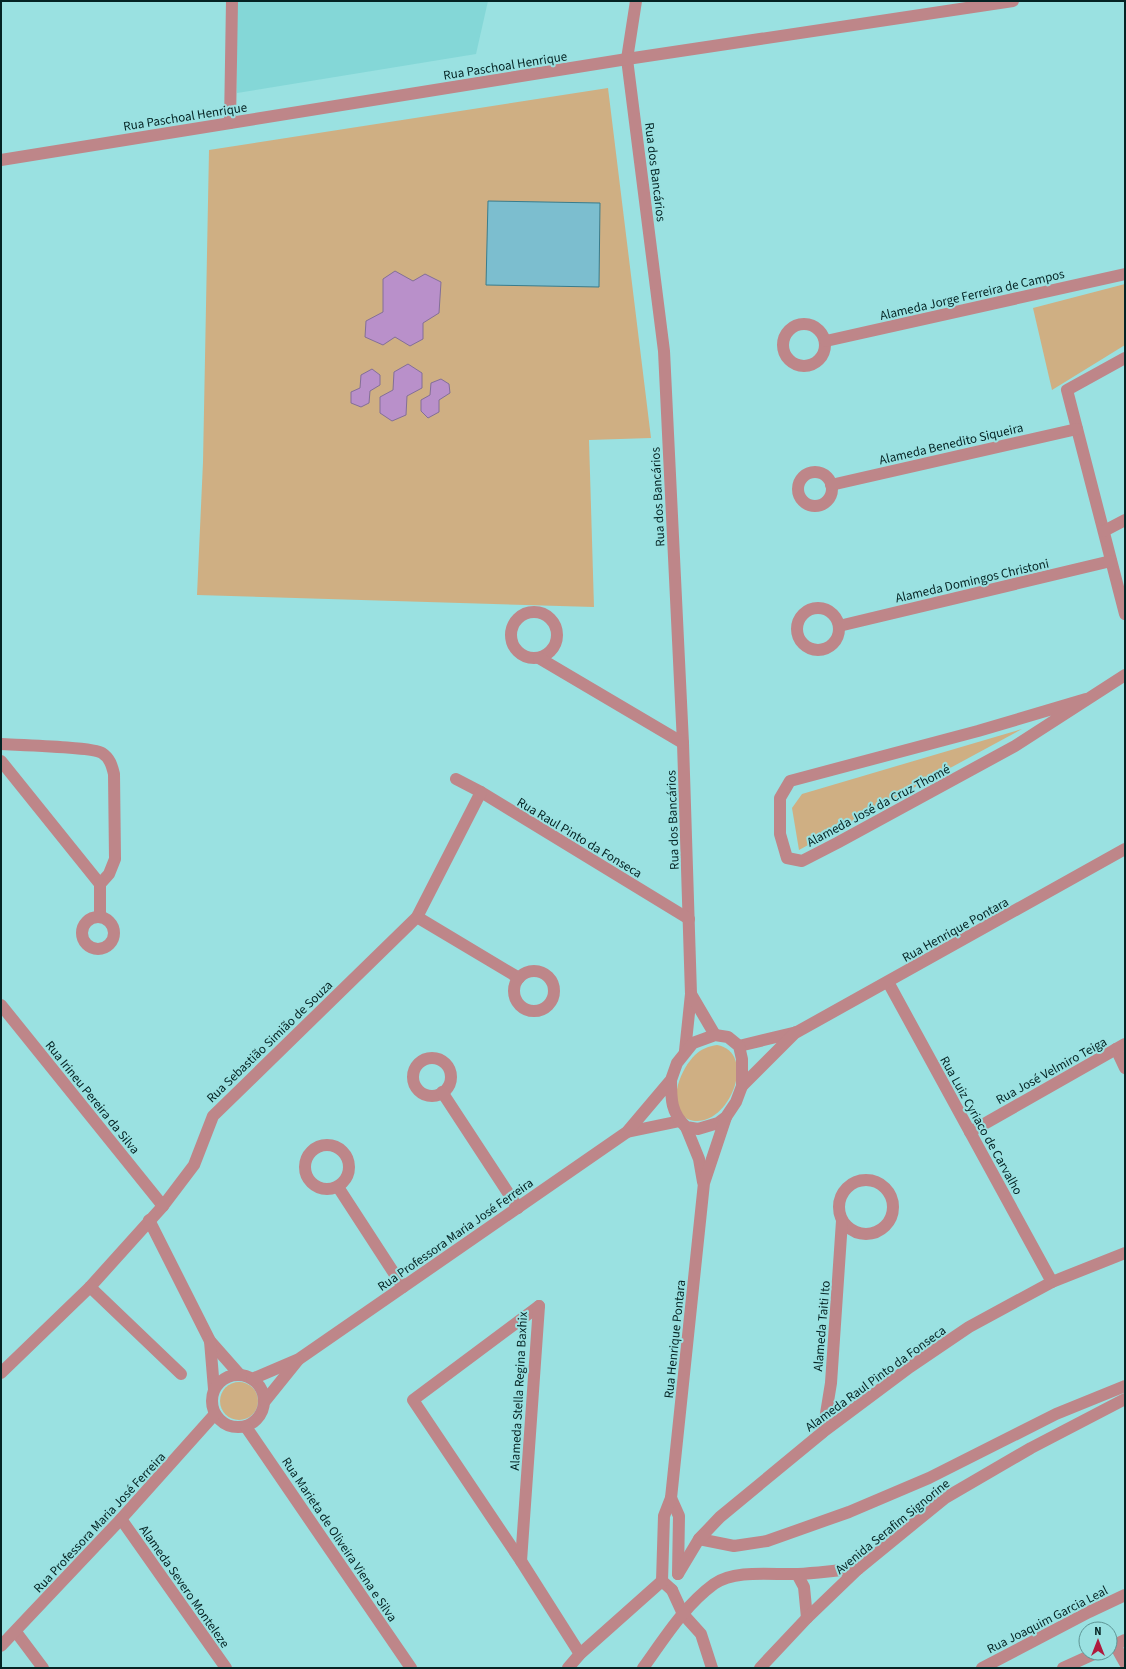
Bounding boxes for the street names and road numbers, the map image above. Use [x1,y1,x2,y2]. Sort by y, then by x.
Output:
street label: Rua Paschoal Henrique [442,47,568,85]
street label: Rua Paschoal Henrique [122,98,248,136]
street label: Rua dos Bancários [640,122,670,223]
street label: Alameda Jorge Ferreira de Campos [878,265,1067,325]
street label: Alameda Benedito Siqueira [877,419,1025,469]
street label: Rua dos Bancários [646,446,670,547]
street label: Alameda Domingos Christoni [894,555,1051,607]
street label: Alameda José da Cruz Thomé [804,760,953,851]
street label: Rua dos Bancários [662,769,684,870]
street label: Rua Raul Pinto da Fonseca [514,793,645,882]
street label: Rua Henrique Pontara [899,893,1012,967]
street label: Rua Sebastião Simião de Souza [203,977,337,1107]
street label: Rua José Velmiro Teiga [993,1033,1110,1109]
street label: Rua Irineu Pereira da Silva [41,1037,144,1158]
street label: Rua Luiz Cyriaco de Carvalho [935,1053,1027,1198]
street label: Rua Professora Maria José Ferreira [374,1174,537,1296]
street label: Rua Henrique Pontara [660,1279,690,1399]
street label: Alameda Taiti Ito [809,1280,835,1372]
street label: Alameda Stella Regina Baxhix [506,1311,532,1471]
street label: Alameda Raul Pinto da Fonseca [802,1322,950,1436]
street label: Rua Professora Maria José Ferreira [30,1448,170,1597]
street label: Rua Marieta de Oliveira Viena e Silva [277,1454,401,1625]
street label: Avenida Serafim Signorine [831,1475,954,1579]
street label: Alameda Severo Monteleze [135,1521,234,1652]
street label: Rua Joaquim Garcia Leal [984,1582,1111,1658]

